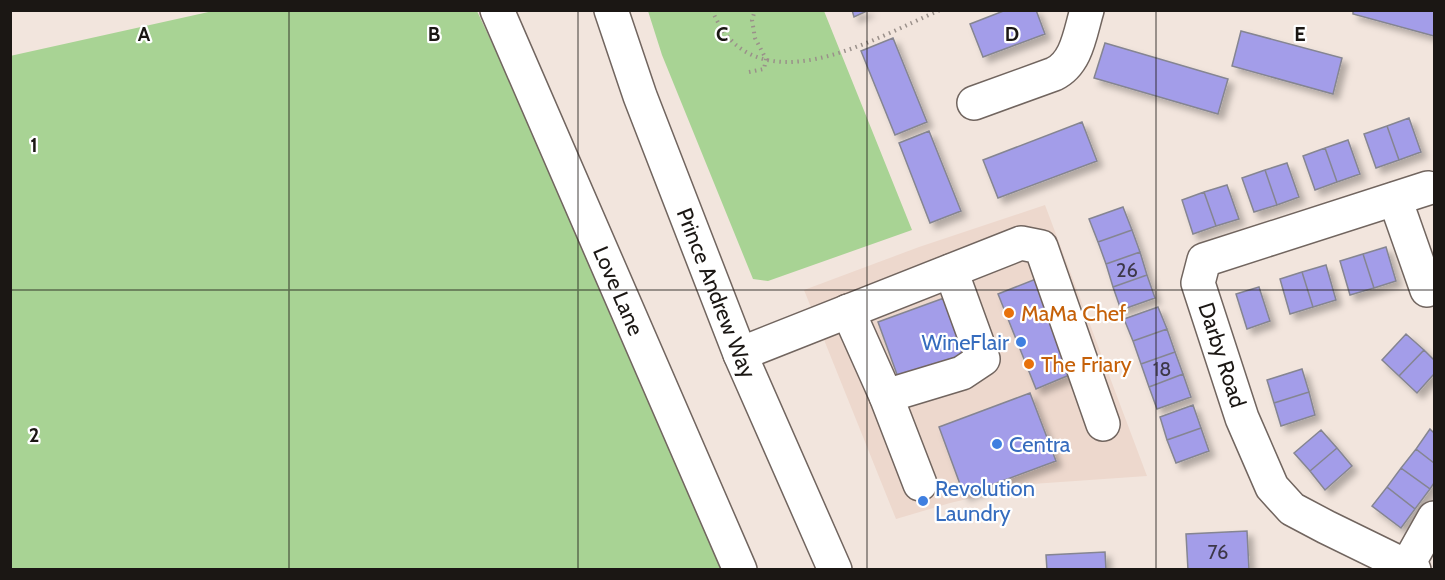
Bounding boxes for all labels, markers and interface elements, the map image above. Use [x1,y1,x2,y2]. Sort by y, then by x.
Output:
text: A [138,22,151,46]
text: B [428,22,440,46]
text: C [716,22,728,46]
text: D [1005,22,1019,46]
text: E [1294,22,1306,46]
text: 1 [30,133,38,157]
street label: Prince Andrew Way [671,204,762,382]
street label: Love Lane [588,242,650,340]
house number: 26 [1116,258,1138,282]
street label: Darby Road [1192,299,1252,411]
place label: MaMa Chef [1021,300,1126,327]
marker: MaMa Chef [1002,306,1016,320]
place label: WineFlair [922,329,1009,356]
marker: WineFlair [1014,335,1028,349]
place label: The Friary [1041,351,1132,378]
marker: The Friary [1022,357,1036,371]
house number: 18 [1153,357,1171,381]
text: 2 [29,423,39,447]
place label: Centra [1009,431,1071,458]
marker: Centra [990,437,1004,451]
place label: Revolution Laundry [935,475,1035,527]
marker: Revolution Laundry [916,494,930,508]
house number: 76 [1208,540,1228,564]

